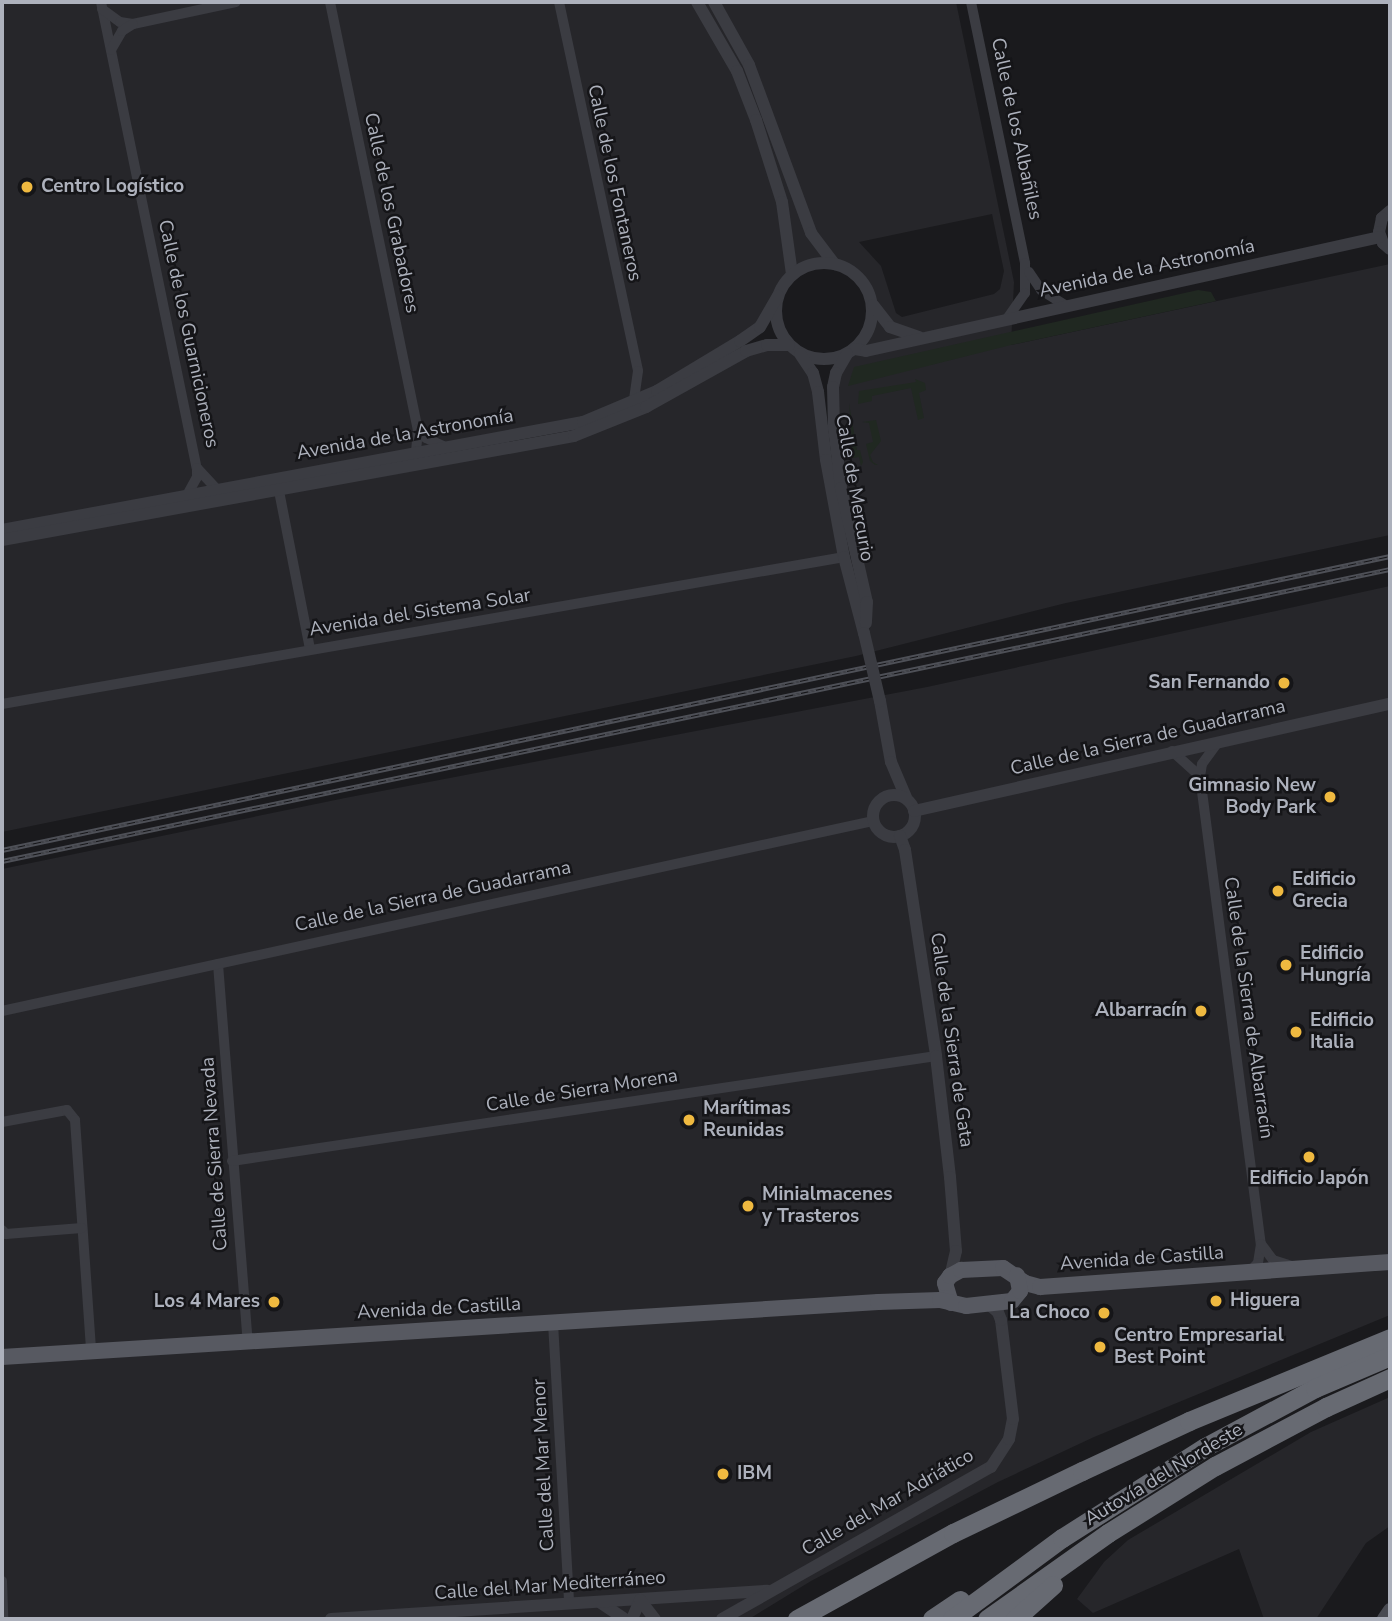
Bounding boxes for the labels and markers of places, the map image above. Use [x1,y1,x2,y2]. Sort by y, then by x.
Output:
place label: Centro Logístico [41,176,184,198]
marker: Centro Logístico [19,179,35,195]
place label: San Fernando [1148,672,1270,694]
marker: San Fernando [1276,675,1292,691]
place label: Gimnasio New Body Park [1188,775,1316,819]
marker: Gimnasio New Body Park [1322,789,1338,805]
place label: Edificio Grecia [1292,869,1356,913]
marker: Edificio Grecia [1270,883,1286,899]
place label: Edificio Hungría [1300,943,1371,987]
marker: Edificio Hungría [1278,957,1294,973]
place label: Albarracín [1095,1000,1187,1022]
marker: Albarracín [1193,1003,1209,1019]
place label: Edificio Italia [1310,1010,1374,1054]
marker: Edificio Italia [1288,1024,1304,1040]
place label: Marítimas Reunidas [703,1098,791,1142]
marker: Marítimas Reunidas [681,1112,697,1128]
marker: Edificio Japón [1301,1149,1317,1165]
place label: Edificio Japón [1249,1168,1369,1190]
place label: Minialmacenes y Trasteros [762,1184,893,1228]
marker: Minialmacenes y Trasteros [740,1198,756,1214]
place label: Higuera [1230,1290,1300,1312]
place label: Los 4 Mares [154,1291,260,1313]
marker: Higuera [1208,1293,1224,1309]
marker: Los 4 Mares [266,1294,282,1310]
place label: La Choco [1009,1302,1090,1324]
marker: La Choco [1096,1305,1112,1321]
place label: Centro Empresarial Best Point [1114,1325,1284,1369]
marker: Centro Empresarial Best Point [1092,1339,1108,1355]
place label: IBM [737,1463,772,1485]
marker: IBM [715,1466,731,1482]

